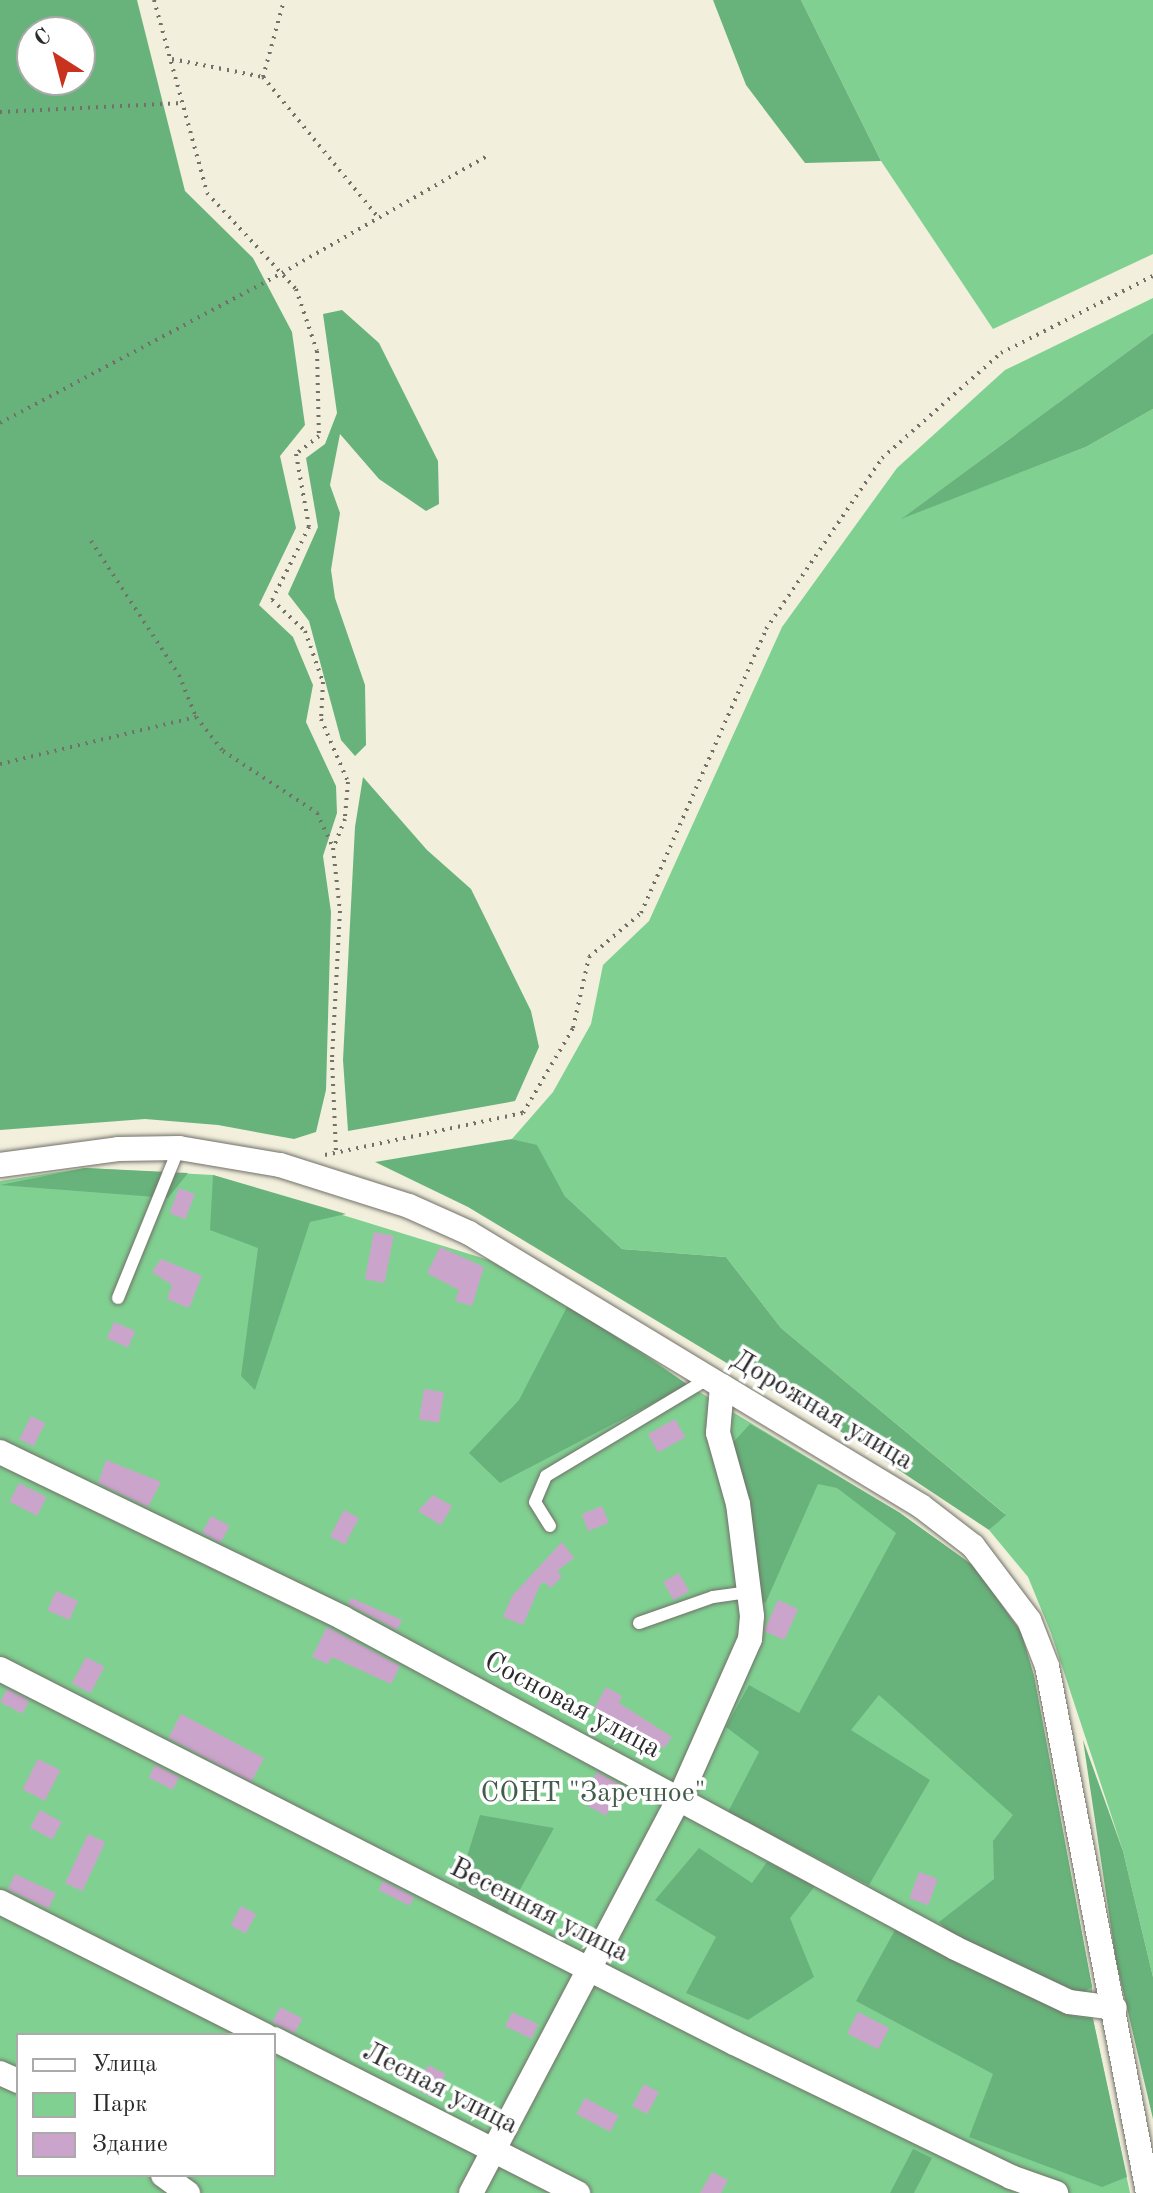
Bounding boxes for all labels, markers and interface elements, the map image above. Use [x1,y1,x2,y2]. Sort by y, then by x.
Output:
north arrow [16,16,96,96]
text: С [31,25,55,51]
street label: Дорожная улица [725,1343,919,1479]
street label: Сосновая улица [478,1645,666,1767]
park label: СОНТ "Заречное" [480,1777,706,1811]
street label: Весенняя улица [444,1851,634,1971]
legend [16,2033,276,2177]
street label: Лесная улица [357,2035,523,2143]
text: Улица [92,2053,157,2077]
text: Парк [92,2093,147,2117]
text: Здание [92,2133,168,2157]

